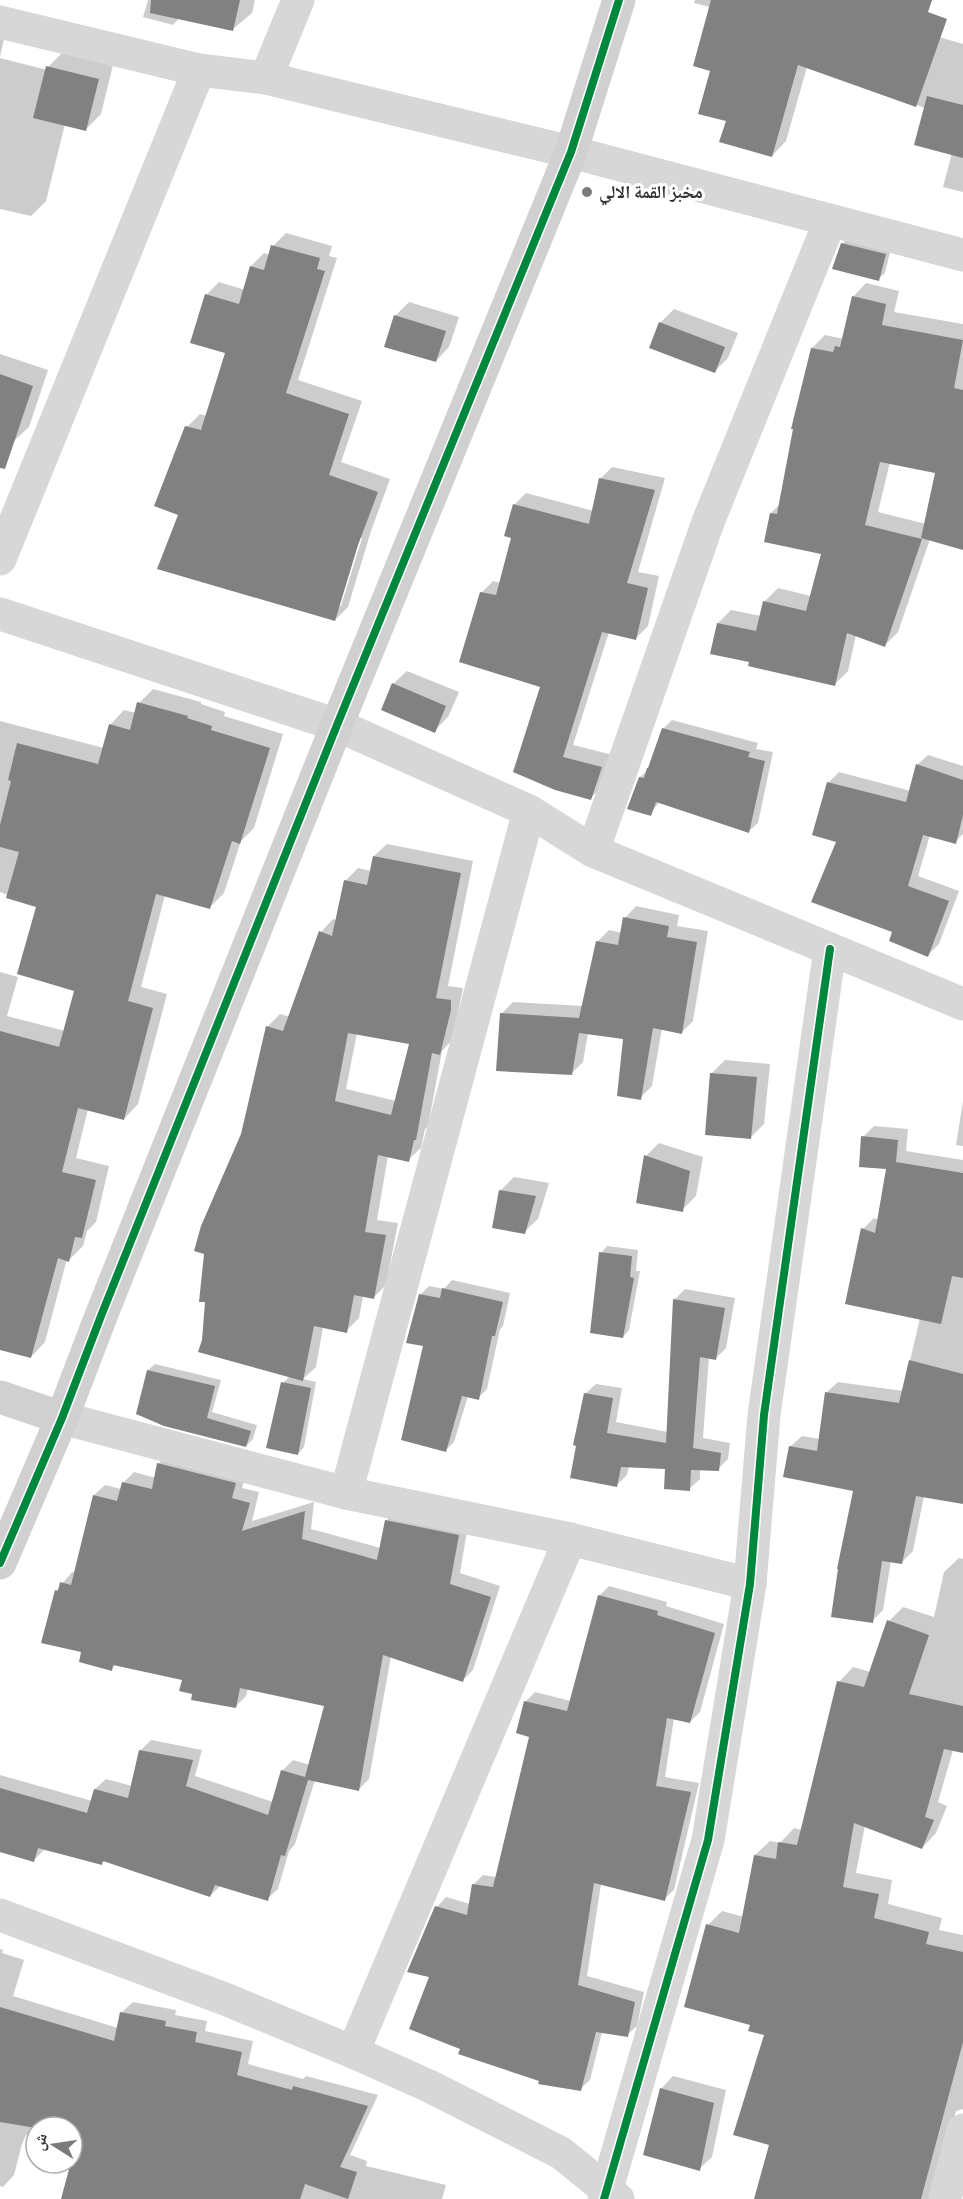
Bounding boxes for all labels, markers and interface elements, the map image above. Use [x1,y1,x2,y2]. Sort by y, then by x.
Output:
place label: مخبز القمة الالي [599,181,703,206]
marker: مخبز القمة الالي [580,185,594,199]
north arrow [24,2115,84,2175]
text: ش [29,2132,51,2152]

